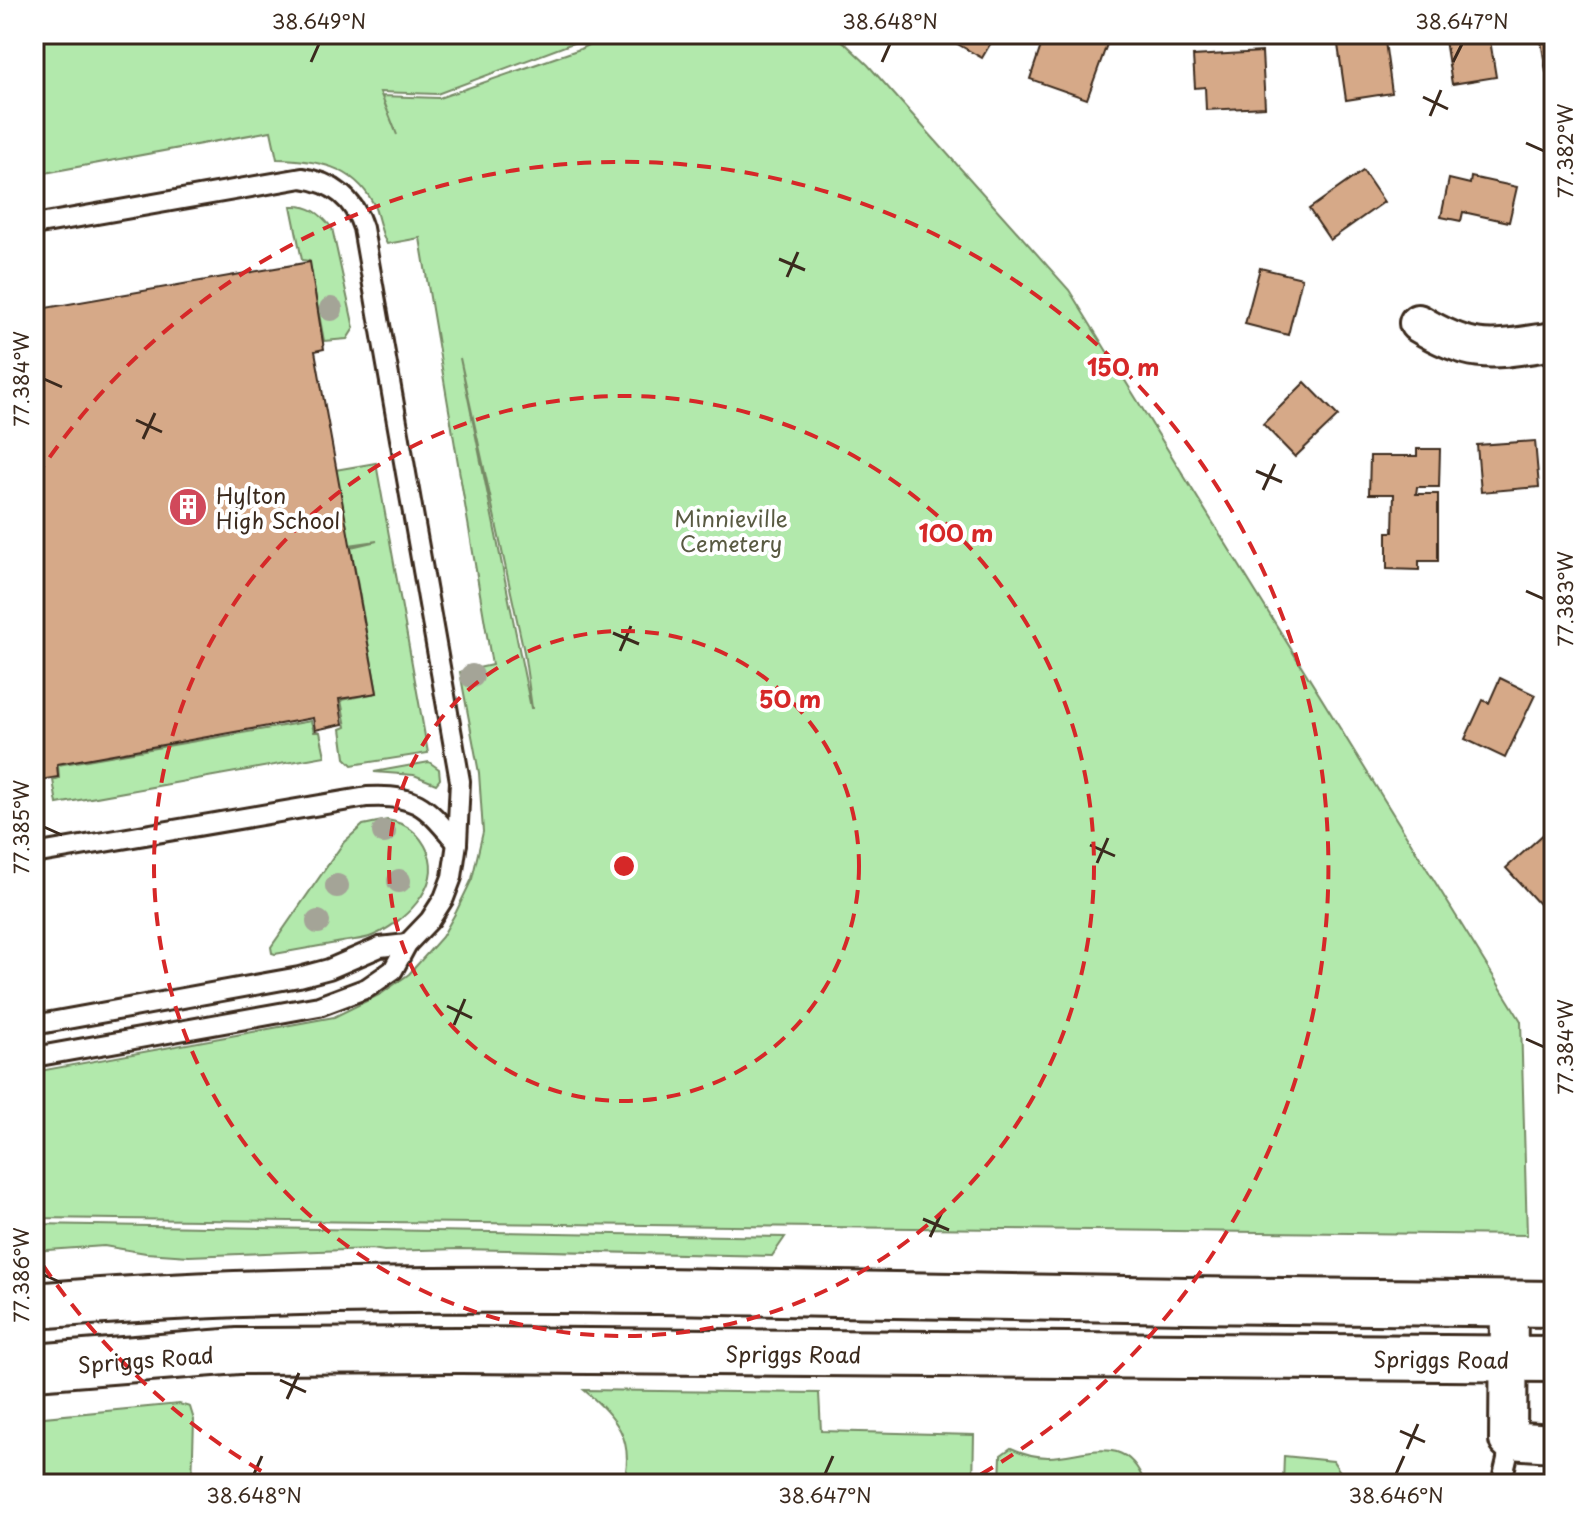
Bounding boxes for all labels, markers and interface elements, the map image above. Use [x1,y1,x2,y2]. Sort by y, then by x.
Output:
text: 38.649°N [272,6,366,36]
text: 38.648°N [842,6,938,36]
text: 38.647°N [1415,6,1509,36]
text: 77.382°W [1550,103,1580,198]
text: 77.384°W [6,331,36,427]
text: 150 m [1087,348,1159,384]
place label: Hylton High School [216,478,340,536]
building icon: Hylton High School [167,486,209,528]
park label: Minnieville Cemetery [674,501,788,559]
text: 100 m [919,514,993,550]
text: 77.383°W [1550,551,1580,647]
text: 50 m [759,680,821,716]
text: 77.385°W [6,779,36,874]
centre of rings [610,852,638,880]
text: 77.384°W [1550,999,1580,1095]
text: 77.386°W [6,1227,36,1323]
street label: Spriggs Road [76,1336,215,1380]
street label: Spriggs Road [725,1336,862,1370]
street label: Spriggs Road [1373,1341,1510,1375]
text: 38.648°N [206,1480,302,1510]
text: 38.647°N [778,1480,872,1510]
text: 38.646°N [1348,1480,1444,1510]

